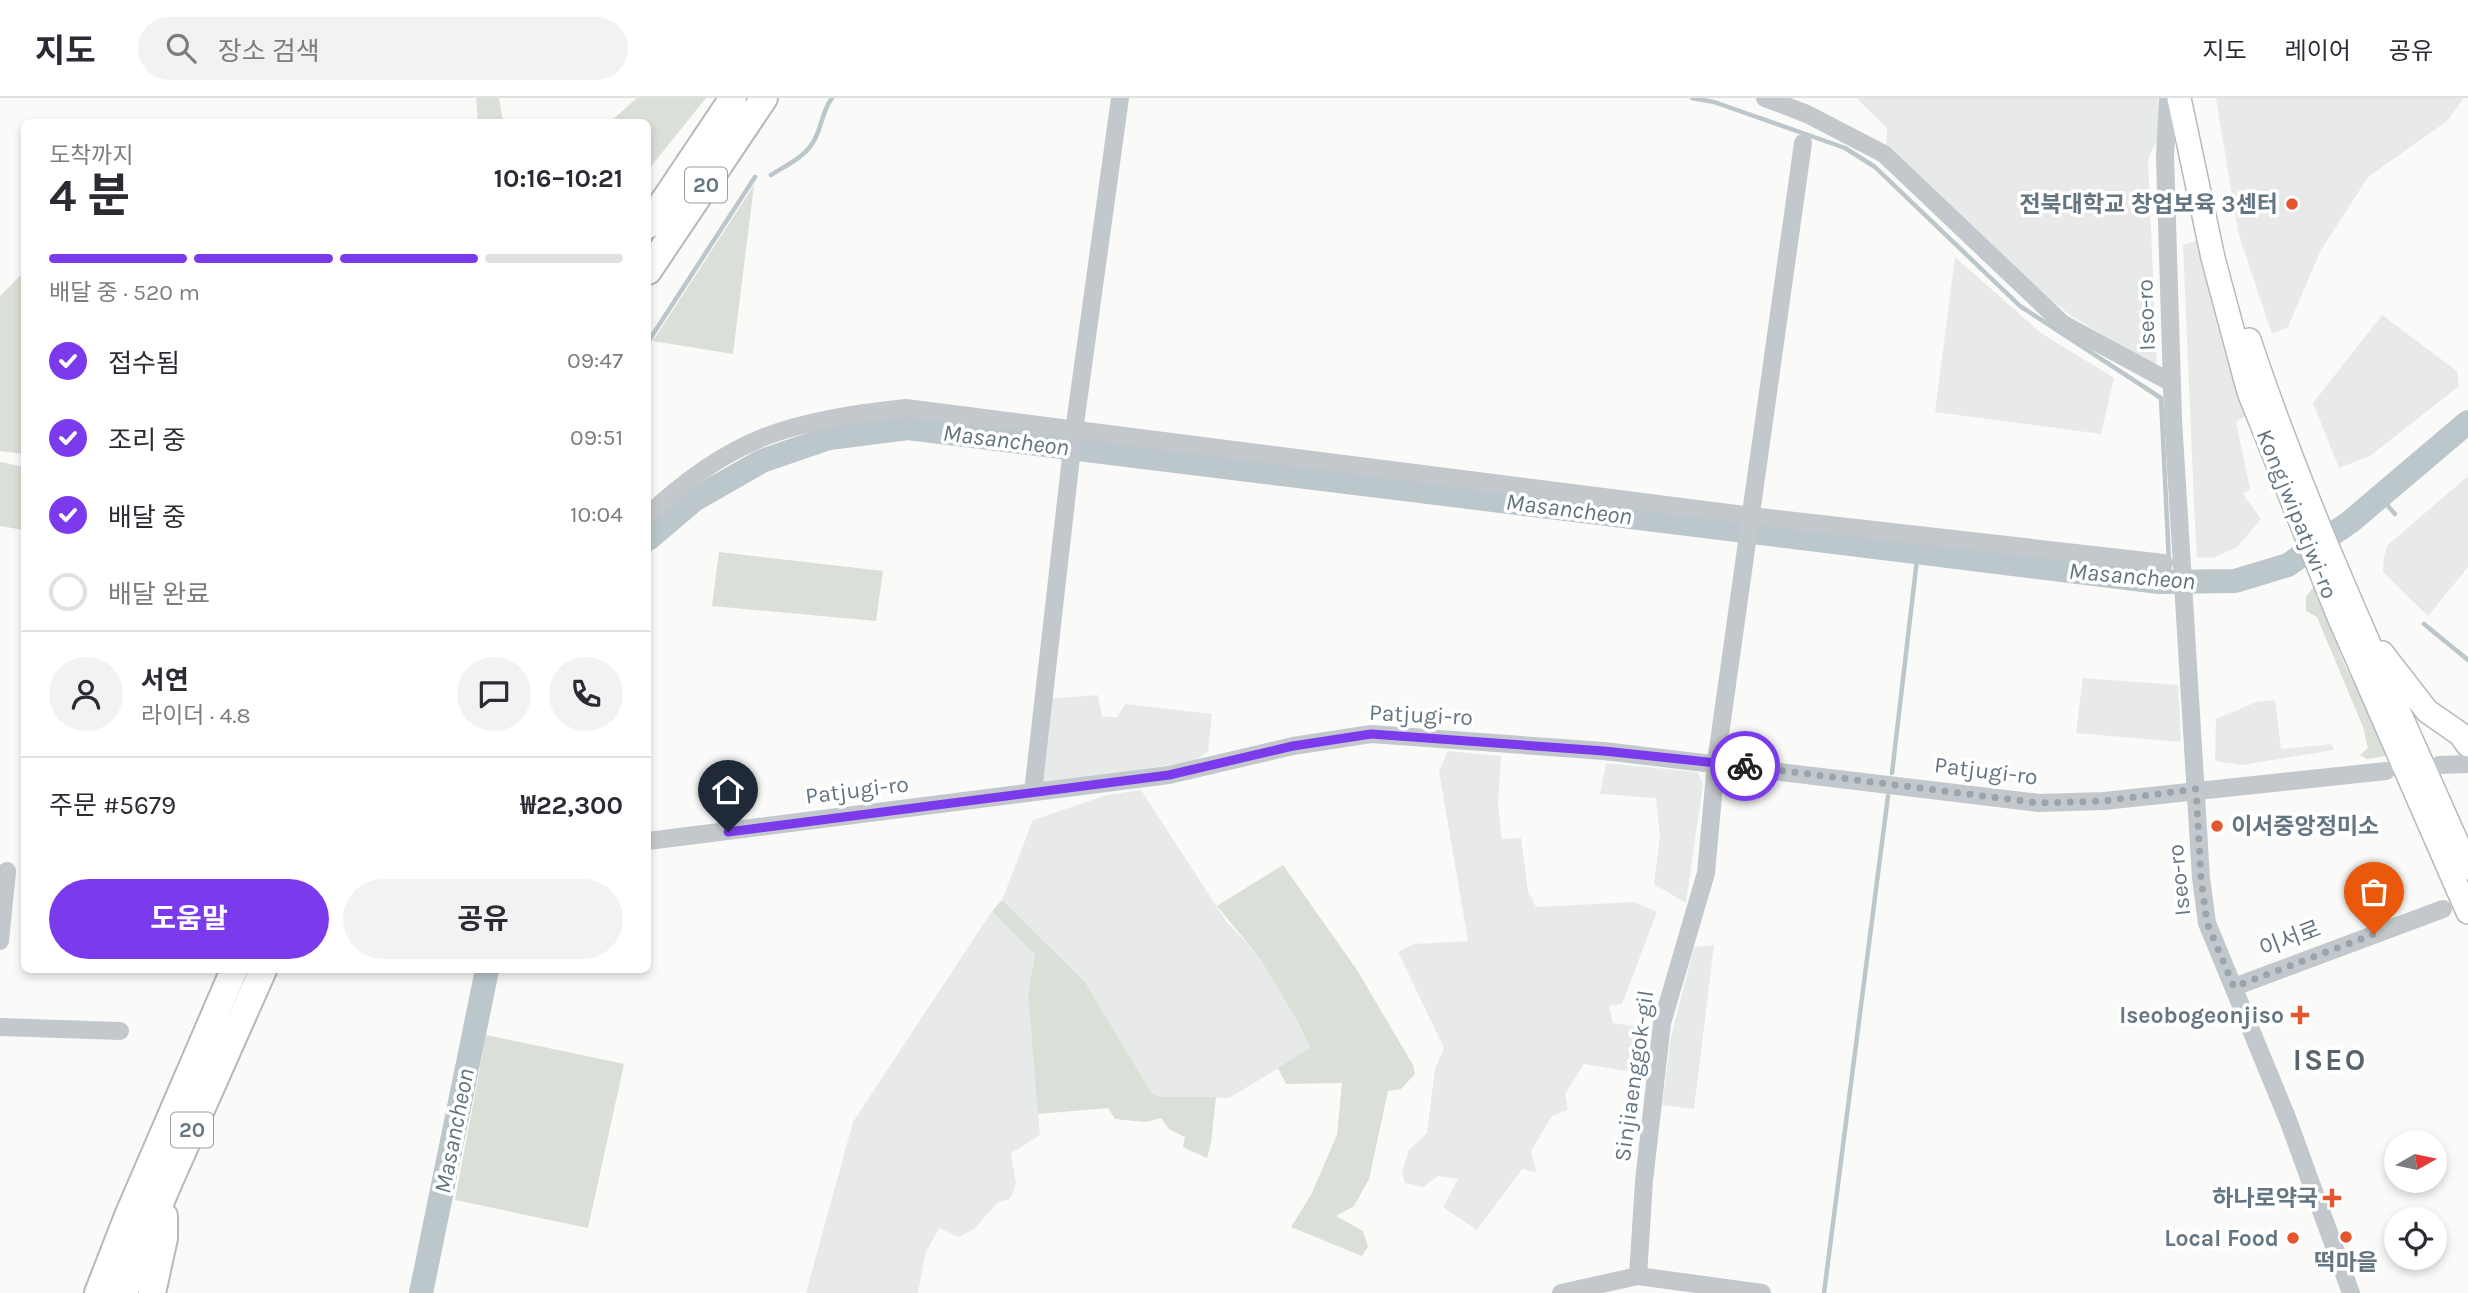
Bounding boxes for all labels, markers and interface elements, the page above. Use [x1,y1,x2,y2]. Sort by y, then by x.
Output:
search box [138,17,628,80]
icon: search [162,29,200,67]
text: 지도 [35,32,96,70]
text: 장소 검색 [218,36,320,67]
text: 지도 [2202,37,2247,65]
text: 레이어 [2285,37,2351,65]
text: 공유 [2389,37,2433,65]
text: 도착까지 [49,142,134,169]
text: 10:16–10:21 [494,163,623,194]
road number: 20 [685,168,727,202]
text: 4 분 [49,169,130,223]
place label: 전북대학교 창업보육 3센터 [2019,191,2278,218]
marker: 전북대학교 창업보육 3센터 [2284,196,2300,212]
text: 배달 중 · 520 m [49,279,200,306]
street label: Iseo-ro [2131,279,2161,351]
icon: check [49,342,87,380]
text: 09:47 [567,347,623,374]
text: 접수됨 [108,348,180,379]
water label: Masancheon [941,418,1071,462]
icon: check [49,419,87,457]
text: 09:51 [570,424,623,451]
text: 조리 중 [108,425,186,456]
street label: Kongjwipatjwi-ro [2251,425,2343,603]
water label: Masancheon [1504,487,1634,531]
icon: check [49,496,87,534]
text: 10:04 [570,501,623,528]
text: 배달 중 [108,502,186,533]
water label: Masancheon [2068,557,2196,595]
text: 배달 완료 [108,579,210,610]
button: person [49,657,123,731]
button: chat [457,657,531,731]
button: phone [549,657,623,731]
text: 서연 [141,665,189,696]
street label: Patjugi-ro [1368,699,1474,731]
text: 라이더 · 4.8 [141,702,251,729]
courier [1710,731,1780,801]
icon: bike [1726,747,1764,785]
street label: Patjugi-ro [1933,751,2039,791]
pin [698,760,758,832]
street label: Patjugi-ro [804,770,910,810]
icon: home [709,771,747,809]
text: 주문 #5679 [49,790,176,821]
text: ₩22,300 [521,790,623,821]
place label: 이서중앙정미소 [2231,813,2379,840]
marker: 이서중앙정미소 [2209,818,2225,834]
street label: Iseo-ro [2162,843,2196,917]
pin [2344,862,2404,934]
icon: bag [2355,873,2393,911]
button: 도움말 [49,879,329,959]
button: 공유 [343,879,623,959]
street label: 이서로 [2256,915,2324,963]
street label: Sinjiaenggok-gil [1609,989,1659,1163]
place label: Iseobogeonjiso [2119,1002,2284,1029]
marker: Iseobogeonjiso [2290,1005,2310,1025]
district label: ISEO [2293,1042,2367,1078]
water label: Masancheon [428,1066,480,1196]
road number: 20 [171,1112,213,1148]
north arrow [2384,1130,2446,1194]
map controls [2384,1130,2447,1270]
place label: 하나로약국 [2212,1185,2318,1212]
marker: 하나로약국 [2324,1190,2340,1206]
button: locate [2384,1207,2447,1270]
place label: Local Food [2164,1225,2279,1252]
marker: 떡마을 [2338,1229,2354,1245]
marker: Local Food [2285,1230,2301,1246]
place label: 떡마을 [2314,1249,2378,1276]

